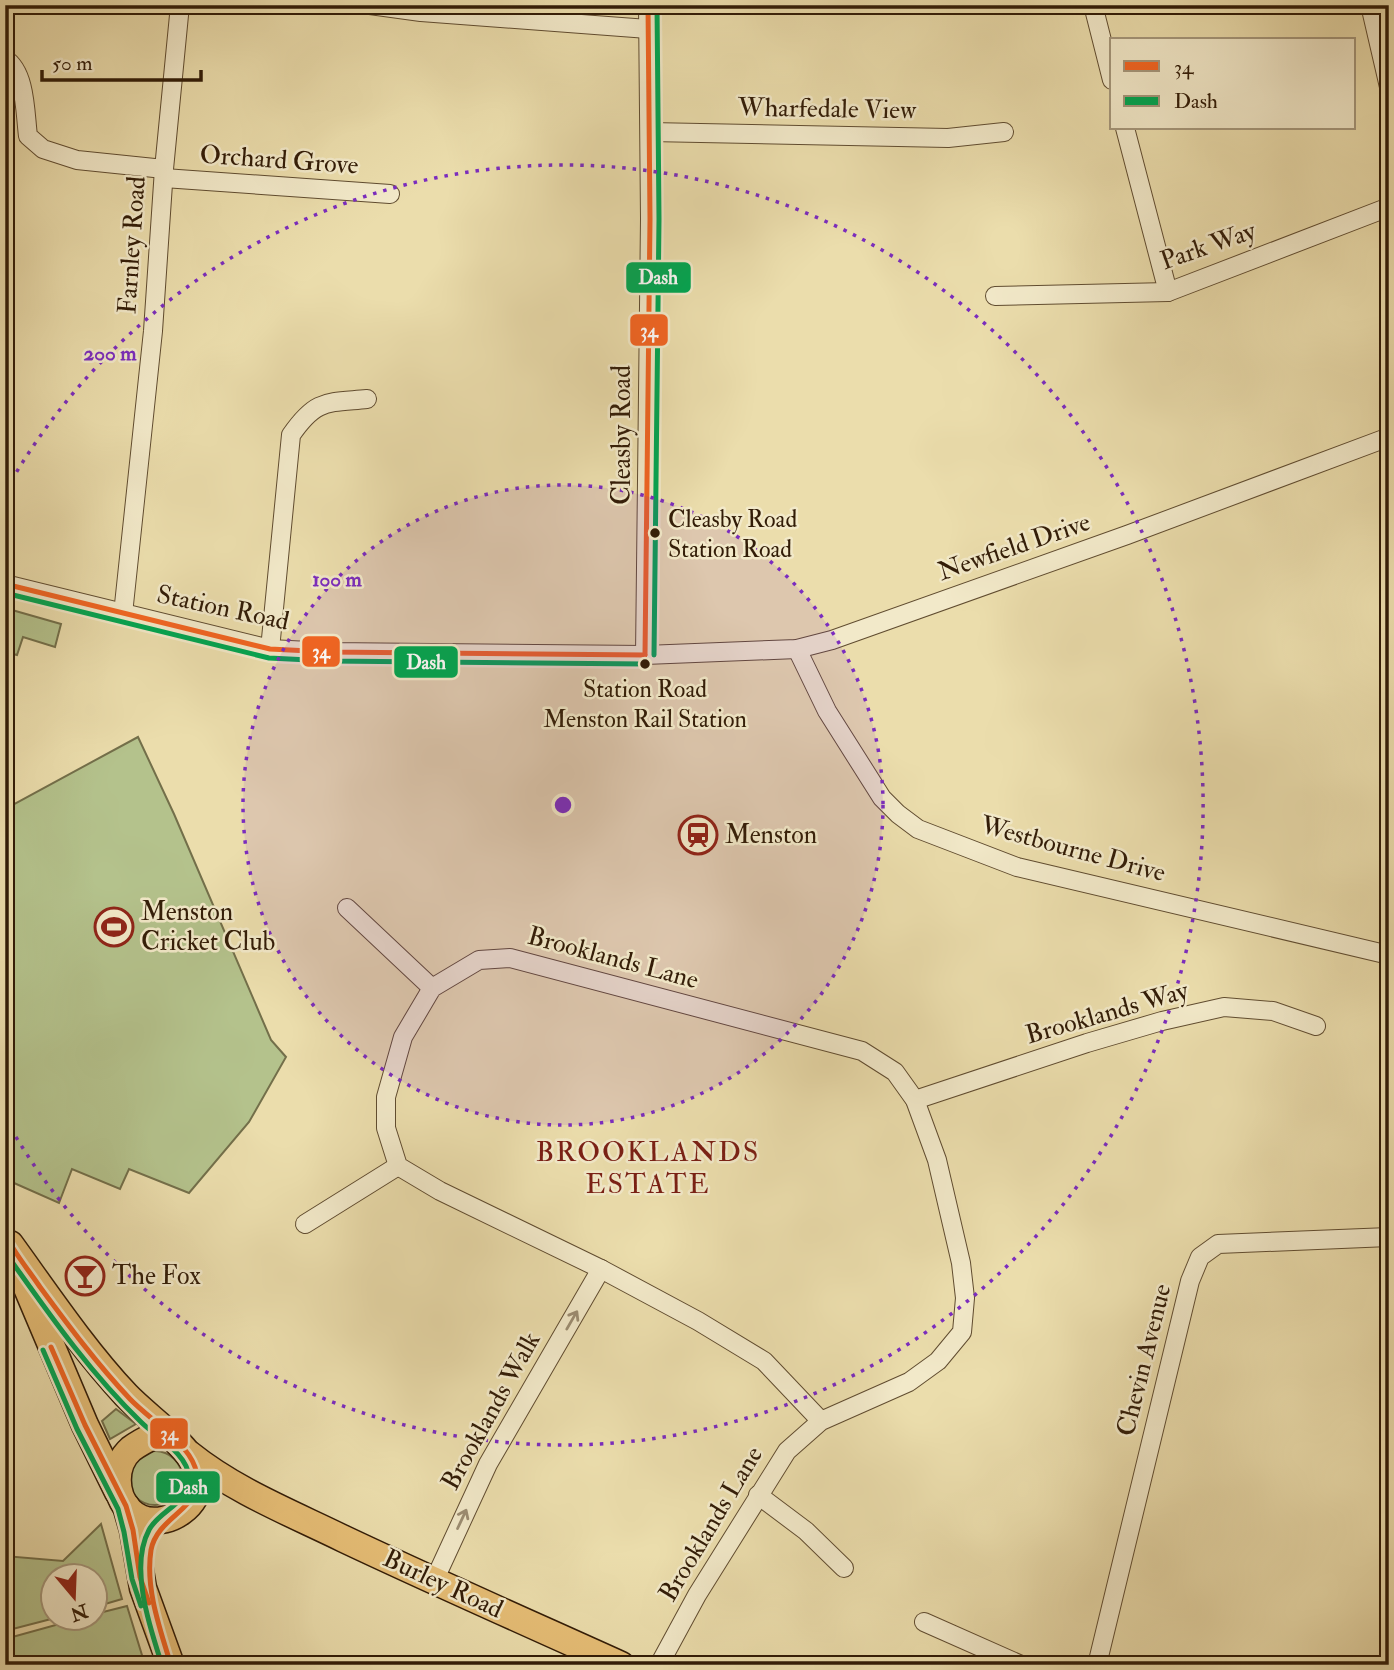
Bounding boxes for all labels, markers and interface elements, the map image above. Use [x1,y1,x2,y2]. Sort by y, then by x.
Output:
scale bar [42,38,201,82]
legend [1110,38,1356,130]
text: 50 m [52,50,93,77]
text: 34 [1174,54,1195,81]
text: Dash [1174,88,1218,115]
street label: Wharfedale View [737,91,917,127]
street label: Orchard Grove [199,138,360,182]
street label: Farnley Road [111,175,153,315]
street label: Park Way [1156,215,1260,277]
line badge: Dash [625,261,692,294]
text: Dash [638,266,678,290]
line badge: 34 [629,313,669,347]
text: 34 [640,319,659,343]
text: 200 m [84,340,137,367]
street label: Cleasby Road [606,365,638,505]
place label: Cleasby Road Station Road [668,504,797,565]
street label: Newfield Drive [934,506,1095,588]
marker: Cleasby Road Station Road [648,526,662,540]
text: 100 m [312,566,363,593]
street label: Station Road [154,578,292,638]
line badge: 34 [301,635,341,668]
text: 34 [312,640,331,664]
line badge: Dash [393,645,459,679]
text: Dash [406,651,446,675]
marker: Station Road Menston Rail Station [638,657,652,671]
place label: Station Road Menston Rail Station [543,674,747,735]
centre of rings [551,793,575,817]
street label: Westbourne Drive [976,809,1169,889]
station icon: Menston [677,814,719,856]
place label: Menston [725,819,817,851]
place label: Menston Cricket Club [141,896,275,958]
sports icon: Menston Cricket Club [93,906,135,948]
street label: Brooklands Lane [524,920,702,996]
street label: Brooklands Way [1022,974,1193,1052]
district label: BROOKLANDS ESTATE [536,1135,760,1202]
bar icon: The Fox [64,1255,106,1297]
place label: The Fox [112,1260,201,1292]
street label: Chevin Avenue [1110,1280,1178,1439]
one-way arrow [565,1310,579,1330]
street label: Brooklands Walk [434,1326,548,1496]
line badge: 34 [149,1417,189,1450]
text: 34 [160,1422,179,1446]
street label: Brooklands Lane [652,1440,770,1607]
line badge: Dash [155,1470,221,1504]
text: Dash [168,1476,208,1500]
one-way arrow [456,1509,469,1530]
street label: Burley Road [378,1542,508,1626]
north arrow [38,1562,108,1632]
text: N [66,1598,92,1627]

